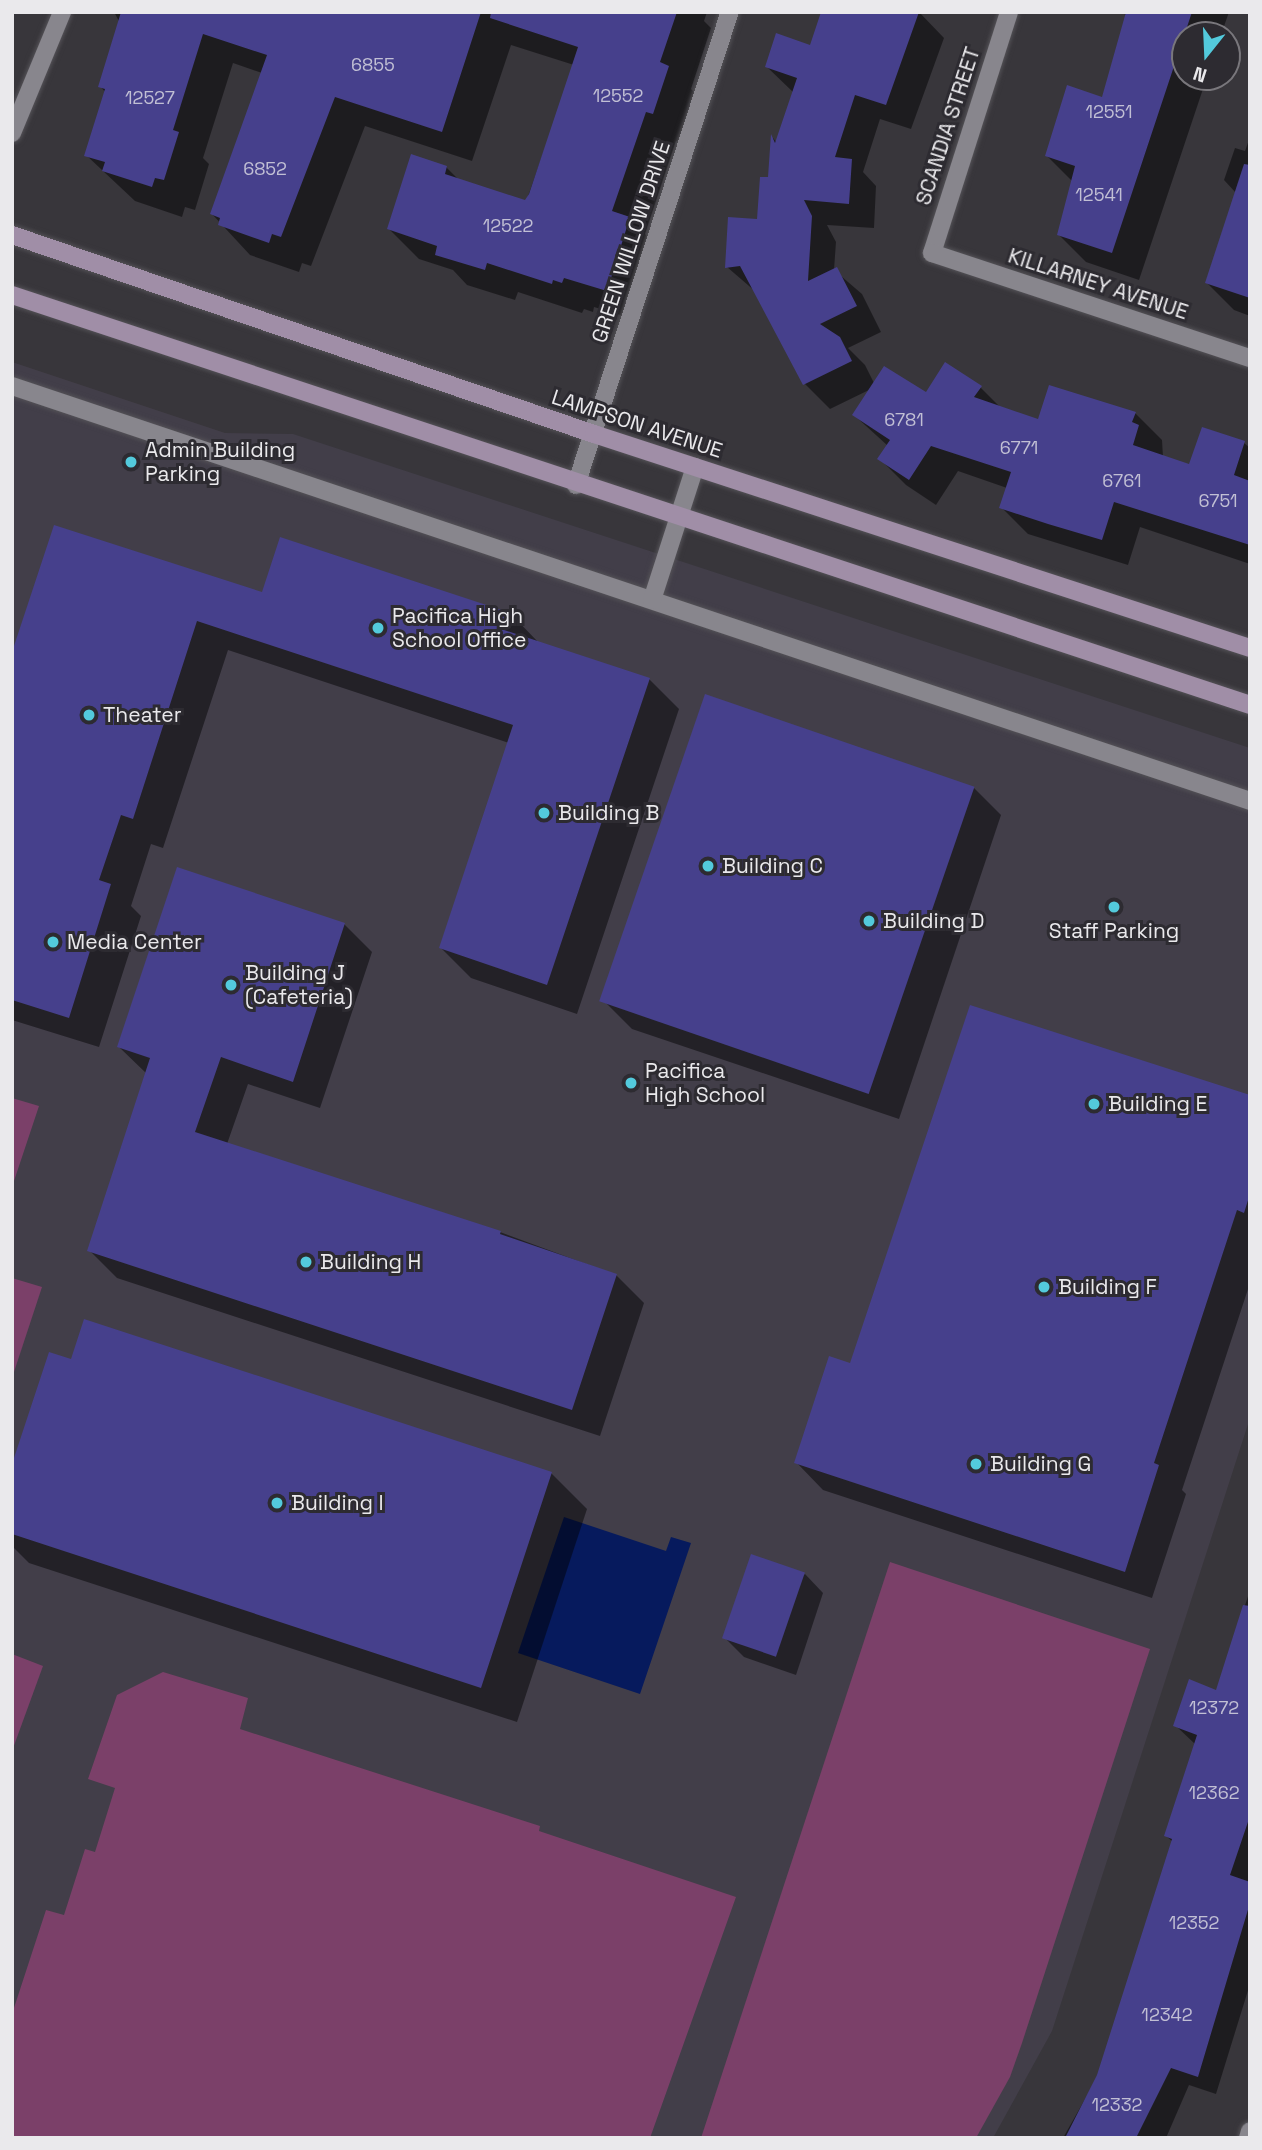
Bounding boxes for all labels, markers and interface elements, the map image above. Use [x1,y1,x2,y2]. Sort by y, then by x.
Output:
north arrow [1171,21,1241,91]
street label: SCANDIA STREET [911,44,985,208]
house number: 6855 [351,54,395,76]
text: N [1190,61,1210,88]
house number: 12552 [593,85,643,107]
house number: 12527 [125,87,175,109]
house number: 12551 [1085,101,1133,123]
street label: GREEN WILLOW DRIVE [586,138,676,346]
house number: 6852 [243,158,287,180]
house number: 12541 [1075,184,1123,206]
house number: 12522 [483,215,533,237]
street label: KILLARNEY AVENUE [1005,243,1191,325]
street label: LAMPSON AVENUE [548,384,726,464]
house number: 6781 [884,409,924,431]
place label: Admin Building Parking [145,437,295,487]
house number: 6771 [1000,437,1038,459]
marker: Admin Building Parking [123,454,139,470]
house number: 6761 [1102,470,1142,492]
house number: 6751 [1199,490,1237,512]
place label: Pacifica High School Office [392,603,527,653]
marker: Pacifica High School Office [370,620,386,636]
place label: Theater [103,702,182,728]
marker: Theater [81,707,97,723]
place label: Building B [558,800,659,826]
marker: Building B [536,805,552,821]
place label: Building C [722,853,823,879]
marker: Building C [700,858,716,874]
marker: Staff Parking [1106,899,1122,915]
place label: Building D [883,908,984,934]
marker: Building D [861,913,877,929]
place label: Staff Parking [1049,918,1179,944]
place label: Media Center [67,929,202,955]
marker: Media Center [45,934,61,950]
place label: Building J (Cafeteria) [245,960,353,1010]
marker: Building J (Cafeteria) [223,977,239,993]
place label: Pacifica High School [645,1058,765,1108]
marker: Pacifica High School [623,1075,639,1091]
place label: Building E [1108,1091,1207,1117]
marker: Building E [1086,1096,1102,1112]
place label: Building H [320,1249,421,1275]
marker: Building H [298,1254,314,1270]
place label: Building F [1058,1274,1157,1300]
marker: Building F [1036,1279,1052,1295]
place label: Building G [990,1451,1091,1477]
marker: Building G [968,1456,984,1472]
place label: Building I [291,1490,384,1516]
marker: Building I [269,1495,285,1511]
house number: 12372 [1189,1697,1239,1719]
house number: 12362 [1189,1782,1239,1804]
house number: 12352 [1169,1912,1219,1934]
house number: 12342 [1141,2004,1193,2026]
house number: 12332 [1092,2094,1142,2116]

